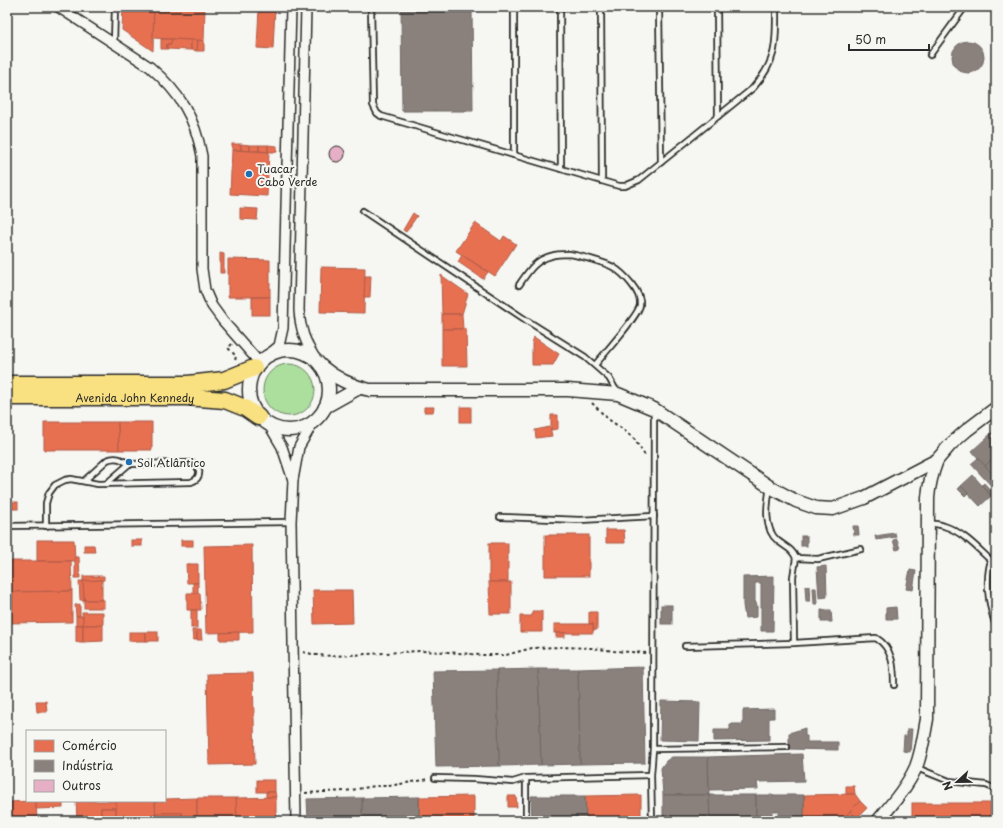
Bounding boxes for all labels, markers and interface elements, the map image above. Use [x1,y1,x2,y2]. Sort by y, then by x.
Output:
scale bar [849,26,929,52]
text: 50 m [855,30,886,48]
place label: Tuacar Cabo Verde [257,160,318,190]
marker: Tuacar Cabo Verde [244,169,254,179]
street label: Avenida John Kennedy [76,389,195,406]
place label: Sol Atlântico [137,454,205,471]
marker: Sol Atlântico [124,457,134,467]
legend [26,730,166,802]
text: Comércio [62,736,117,754]
text: Indústria [62,756,114,774]
north arrow [937,762,977,802]
text: Outros [62,776,101,794]
text: N [938,778,957,793]

